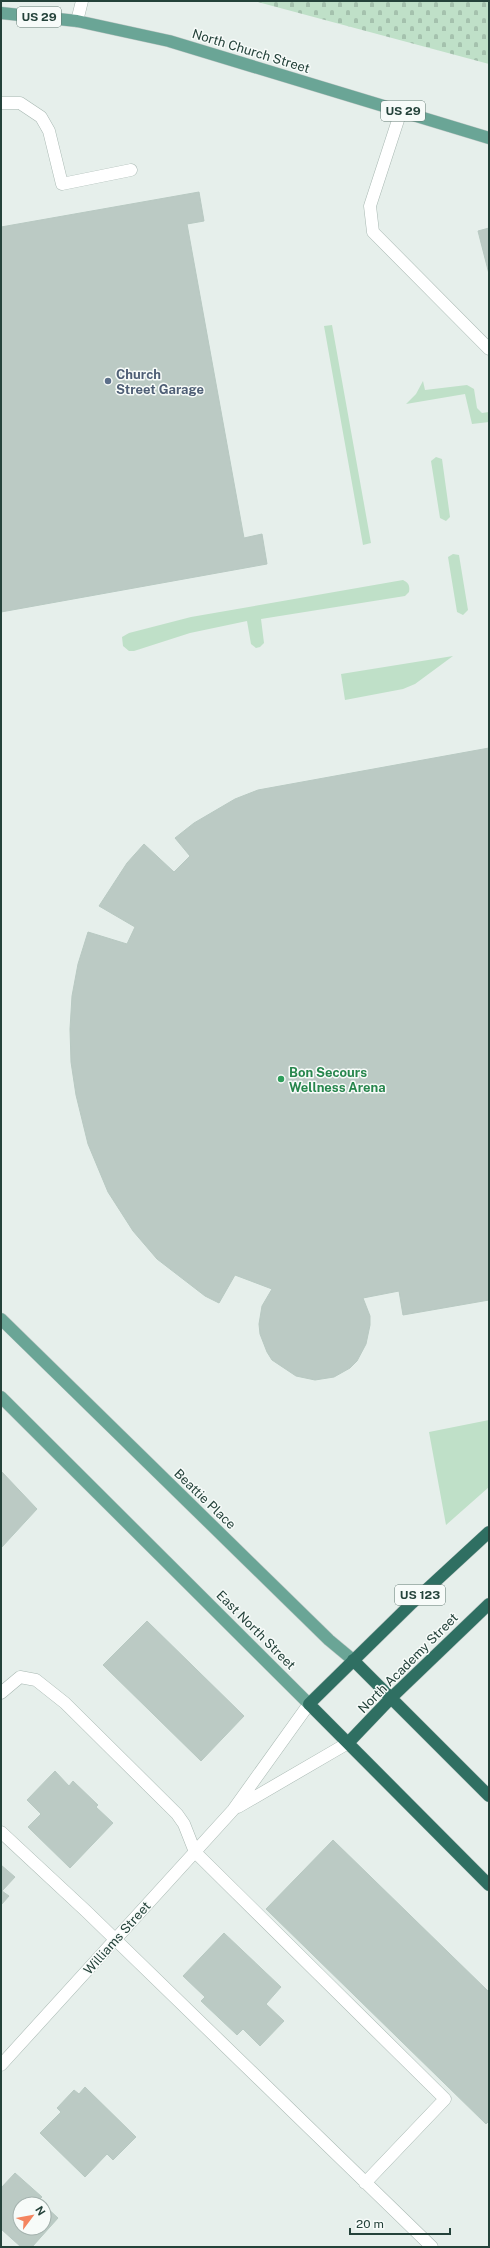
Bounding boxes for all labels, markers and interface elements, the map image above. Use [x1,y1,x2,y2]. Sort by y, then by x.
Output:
road number: US 29 [17,7,61,27]
street label: North Church Street [190,26,312,76]
road number: US 29 [381,101,425,121]
place label: Church Street Garage [116,367,204,397]
marker: Church Street Garage [103,376,113,386]
place label: Bon Secours Wellness Arena [289,1065,386,1095]
marker: Bon Secours Wellness Arena [276,1074,286,1084]
street label: Beattie Place [171,1466,239,1532]
road number: US 123 [395,1585,445,1605]
street label: East North Street [213,1587,299,1673]
street label: North Academy Street [355,1610,461,1716]
street label: Williams Street [80,1899,154,1977]
north arrow [12,2196,52,2236]
text: N [33,2204,48,2218]
scale bar [350,2210,450,2236]
text: 20 m [356,2217,384,2231]

